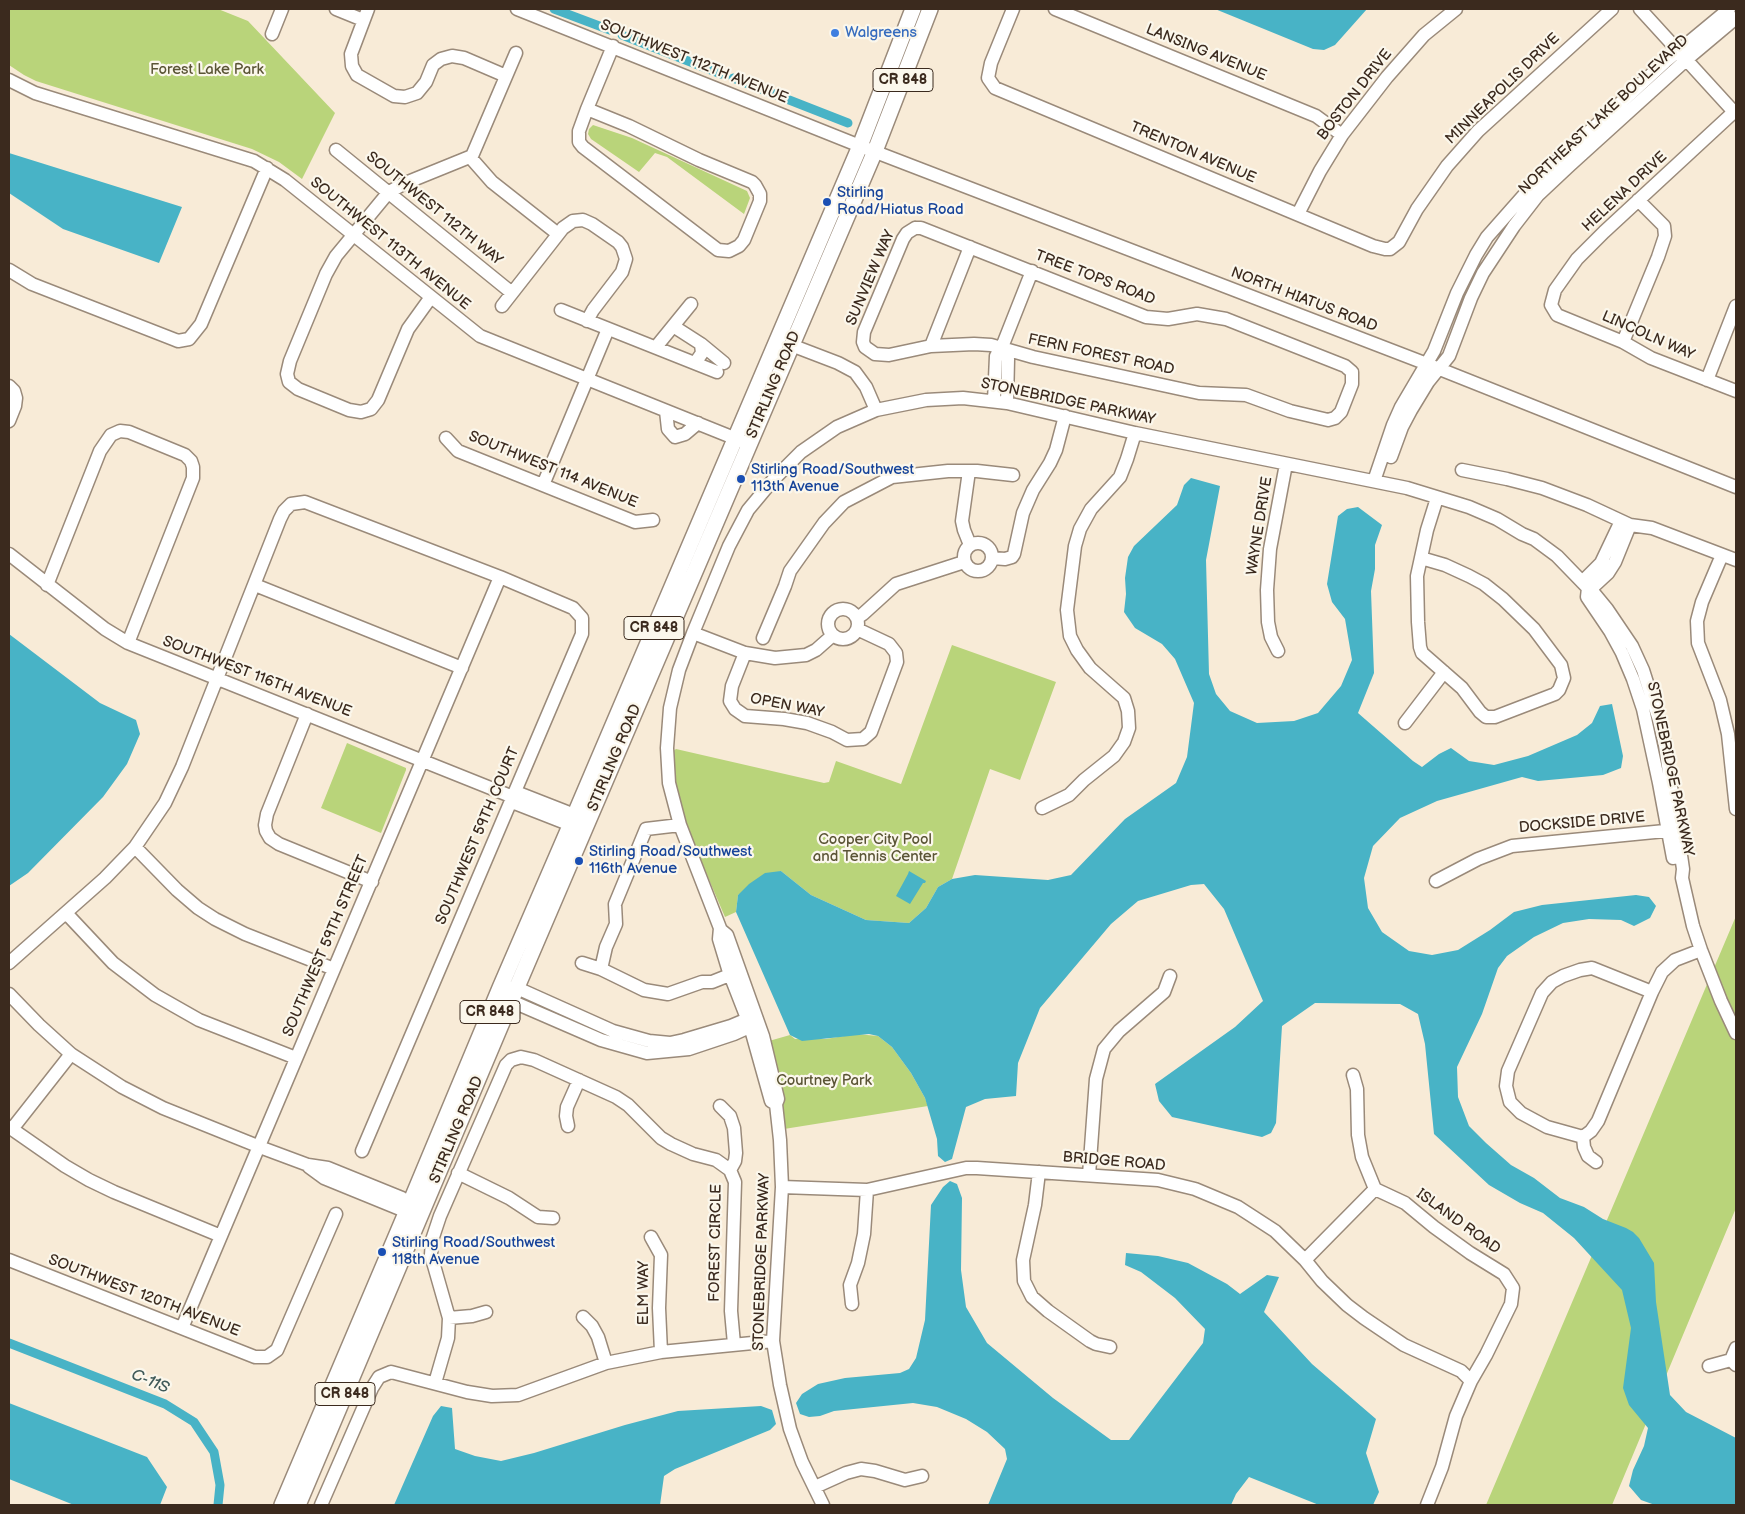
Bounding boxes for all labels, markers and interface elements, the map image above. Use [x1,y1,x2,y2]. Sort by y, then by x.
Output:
street label: SOUTHWEST 112TH AVENUE [598,16,790,108]
street label: LANSING AVENUE [1143,21,1269,85]
place label: Walgreens [845,24,917,42]
marker: Walgreens [829,27,841,39]
street label: MINNEAPOLIS DRIVE [1442,30,1564,148]
street label: NORTHEAST LAKE BOULEVARD [1515,31,1693,199]
street label: BOSTON DRIVE [1314,46,1396,144]
park label: Forest Lake Park [150,61,264,79]
road number: CR 848 [873,68,933,92]
street label: TRENTON AVENUE [1127,118,1259,188]
street label: SOUTHWEST 112TH WAY [362,148,506,270]
street label: HELENA DRIVE [1579,148,1671,236]
street label: SOUTHWEST 113TH AVENUE [306,174,474,314]
place label: Stirling Road/Hiatus Road [837,184,964,219]
marker: Stirling Road/Hiatus Road [821,196,833,208]
street label: SUNVIEW WAY [843,228,899,328]
street label: TREE TOPS ROAD [1032,247,1158,309]
street label: NORTH HIATUS ROAD [1228,264,1380,336]
street label: LINCOLN WAY [1599,308,1697,364]
street label: STIRLING ROAD [743,329,805,441]
street label: FERN FOREST ROAD [1026,331,1176,379]
street label: STONEBRIDGE PARKWAY [979,375,1157,429]
street label: SOUTHWEST 114 AVENUE [466,428,640,512]
place label: Stirling Road/Southwest 113th Avenue [751,461,914,496]
marker: Stirling Road/Southwest 113th Avenue [735,473,747,485]
street label: WAYNE DRIVE [1243,475,1277,577]
road number: CR 848 [624,616,684,640]
street label: SOUTHWEST 116TH AVENUE [160,633,354,721]
street label: STONEBRIDGE PARKWAY [1643,680,1697,858]
street label: OPEN WAY [748,690,826,722]
street label: STIRLING ROAD [584,702,646,814]
street label: SOUTHWEST 59TH COURT [432,745,524,927]
street label: DOCKSIDE DRIVE [1518,809,1646,837]
park label: Cooper City Pool and Tennis Center [813,831,937,866]
place label: Stirling Road/Southwest 116th Avenue [589,843,752,878]
street label: SOUTHWEST 59TH STREET [280,852,372,1040]
marker: Stirling Road/Southwest 116th Avenue [573,855,585,867]
road number: CR 848 [460,1000,520,1024]
park label: Courtney Park [776,1072,872,1090]
street label: STIRLING ROAD [426,1074,488,1186]
street label: BRIDGE ROAD [1062,1149,1166,1175]
street label: STONEBRIDGE PARKWAY [750,1173,774,1351]
street label: FOREST CIRCLE [706,1184,726,1302]
street label: ISLAND ROAD [1412,1185,1504,1259]
place label: Stirling Road/Southwest 118th Avenue [392,1234,555,1269]
marker: Stirling Road/Southwest 118th Avenue [376,1246,388,1258]
street label: SOUTHWEST 120TH AVENUE [46,1251,242,1341]
street label: ELM WAY [635,1261,653,1325]
water label: C-11S [128,1365,172,1399]
road number: CR 848 [315,1382,375,1406]

